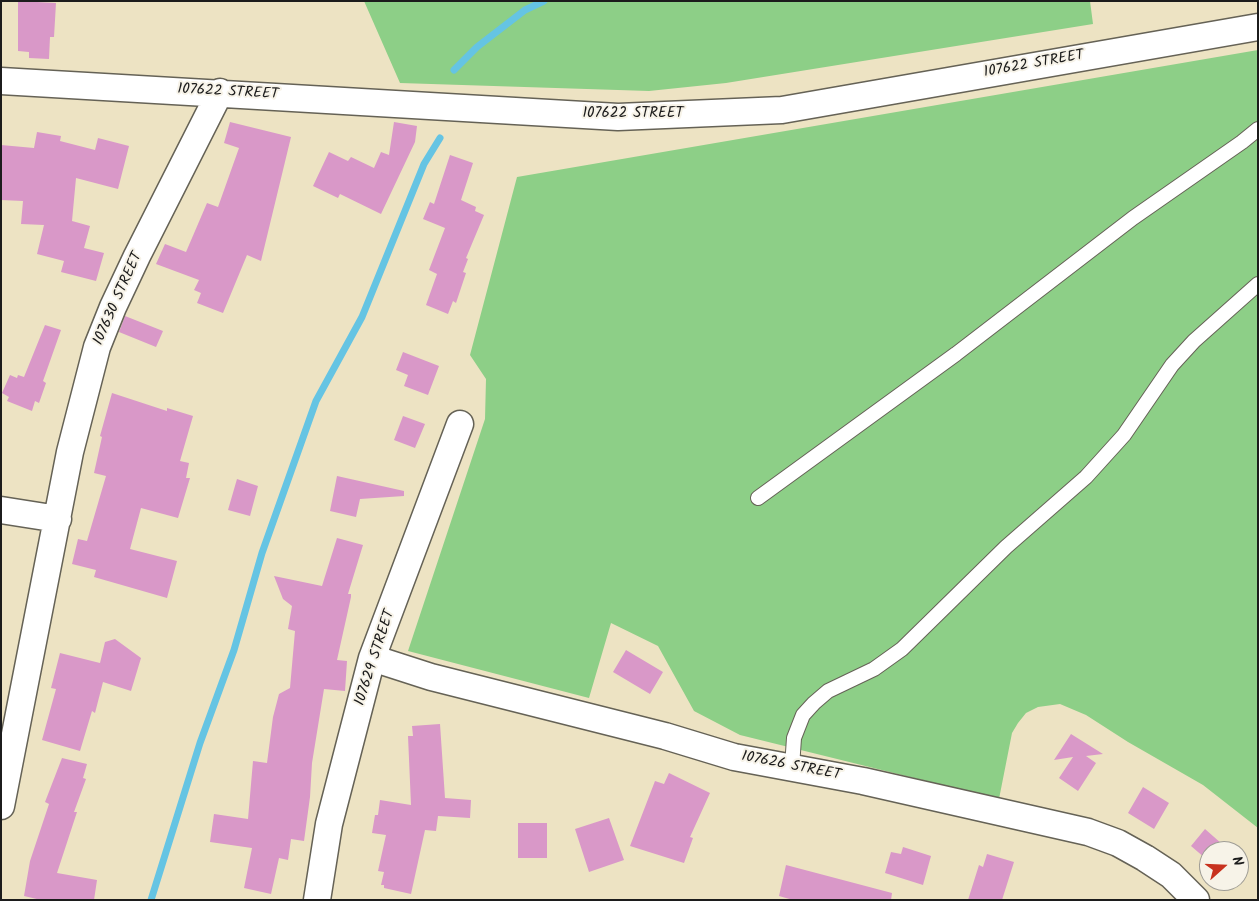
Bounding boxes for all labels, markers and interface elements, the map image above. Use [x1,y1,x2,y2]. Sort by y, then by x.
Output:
street label: 107622 STREET [983,47,1085,83]
street label: 107622 STREET [177,81,279,105]
street label: 107622 STREET [582,105,684,123]
street label: 107630 STREET [90,250,148,348]
street label: 107629 STREET [352,608,400,708]
street label: 107626 STREET [740,749,842,785]
north arrow [1199,841,1249,891]
text: N [1225,853,1249,869]

